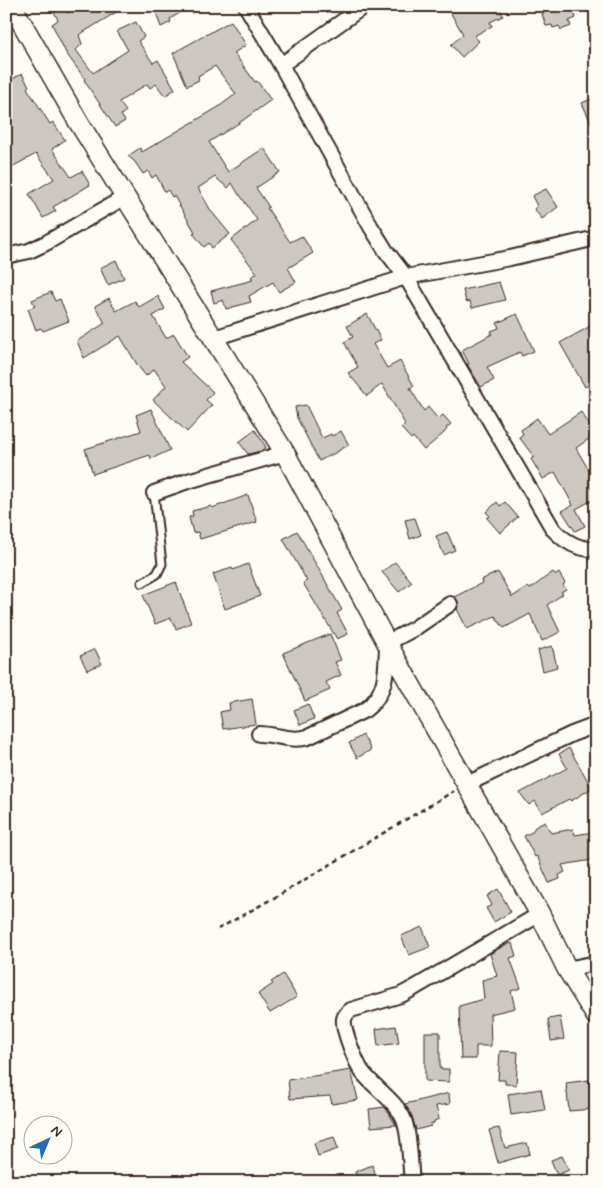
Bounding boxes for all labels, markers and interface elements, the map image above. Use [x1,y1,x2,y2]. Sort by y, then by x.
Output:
north arrow [22,1116,72,1166]
text: N [47,1122,66,1141]

